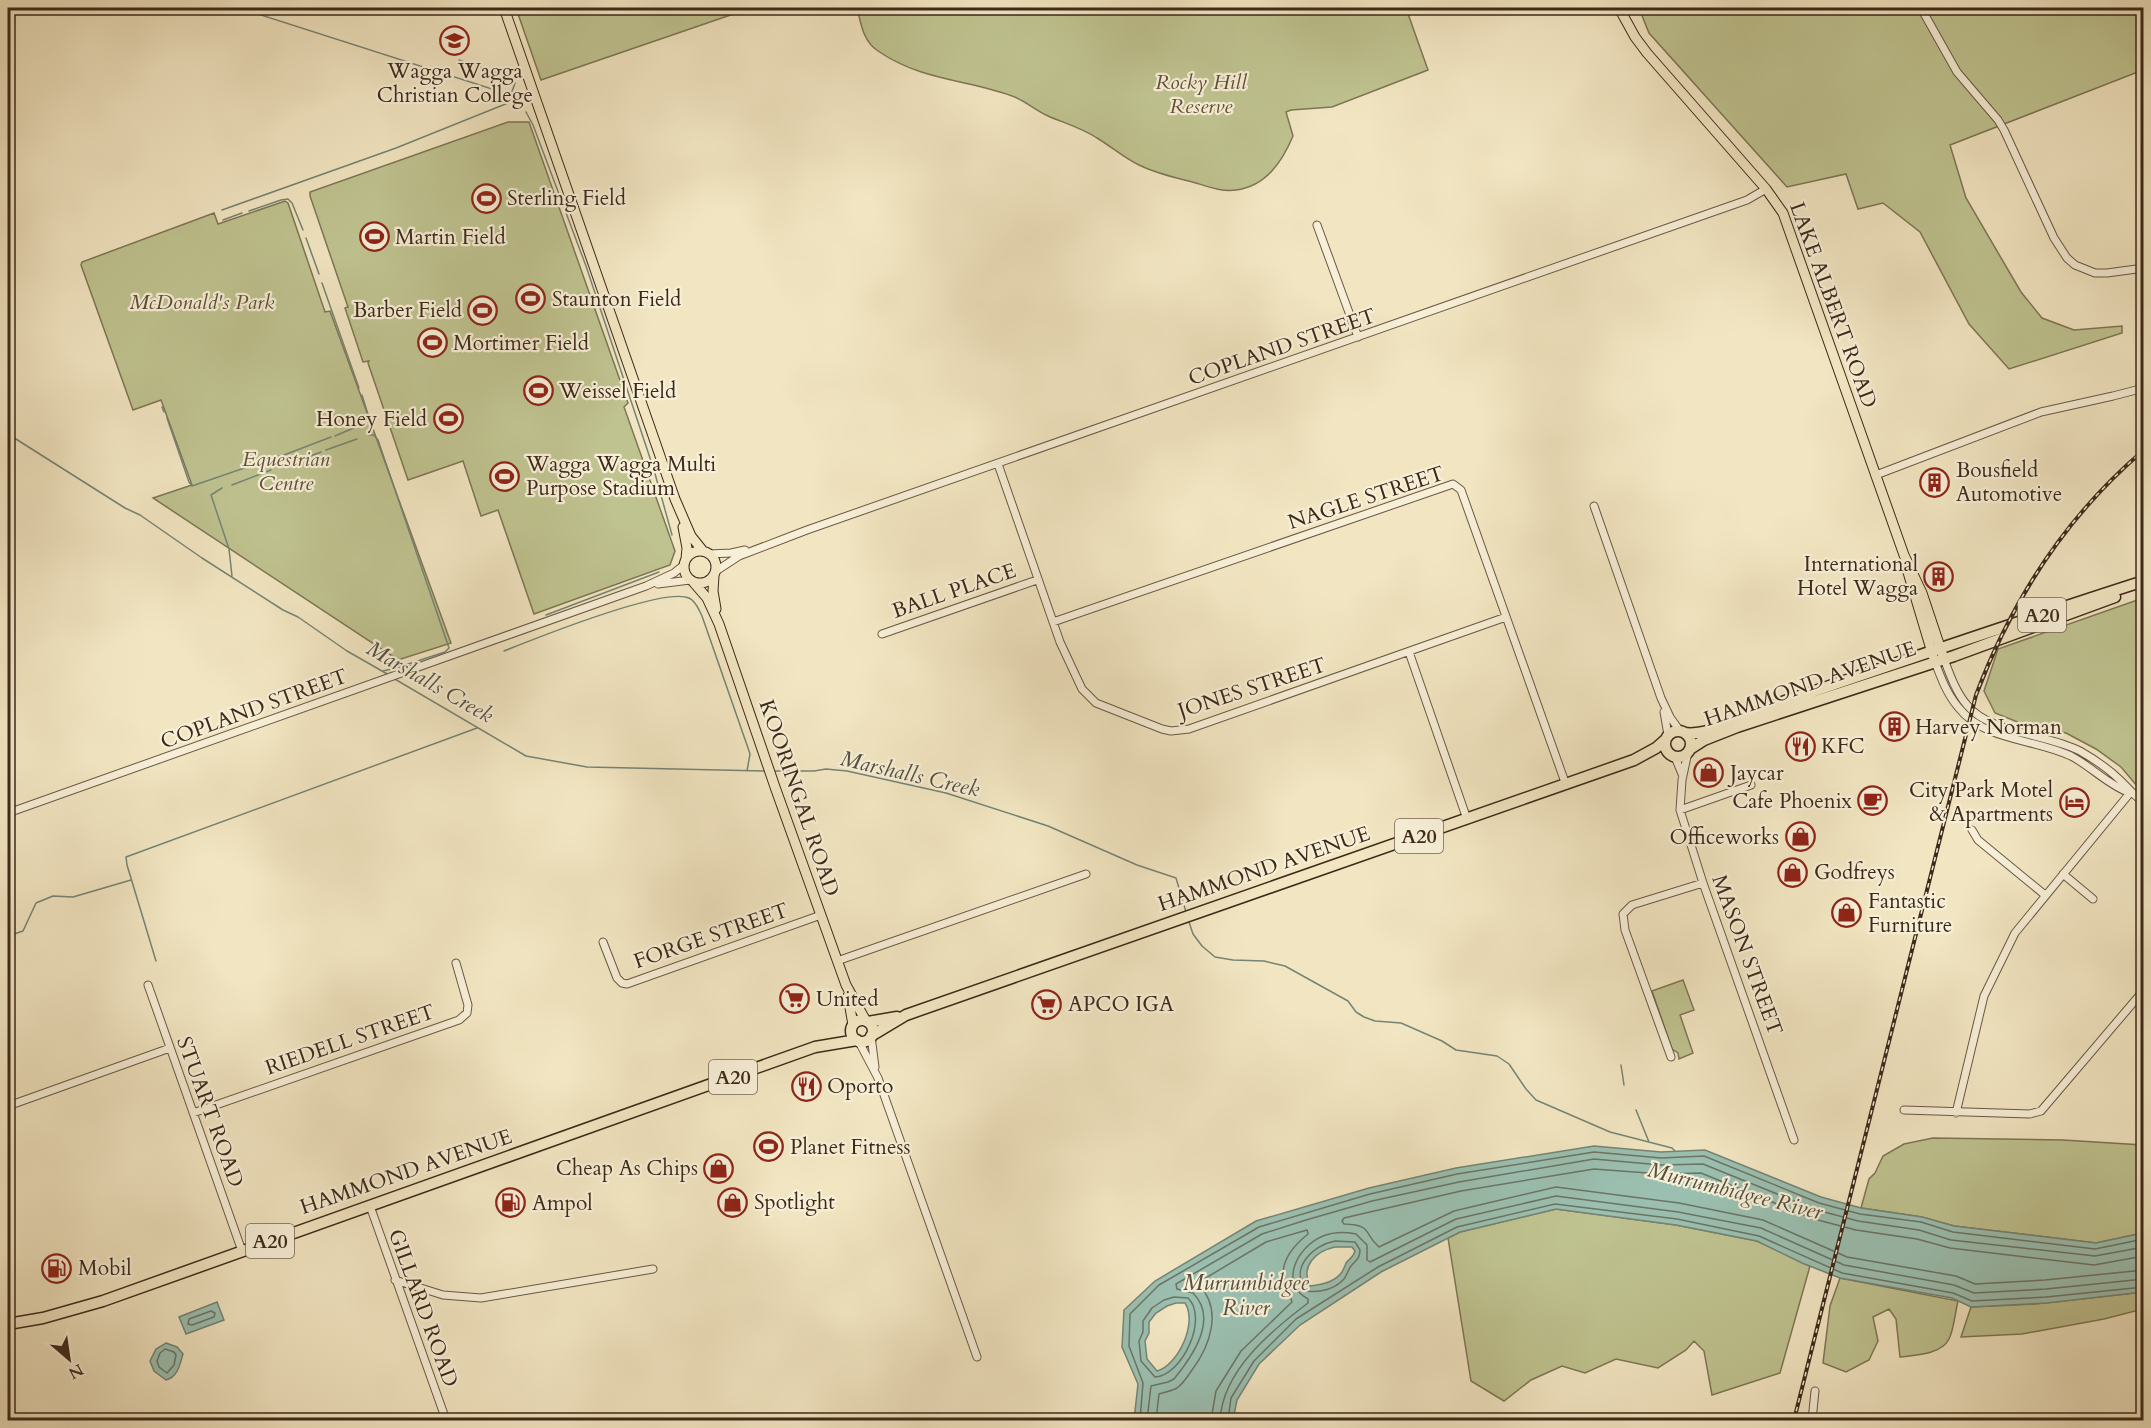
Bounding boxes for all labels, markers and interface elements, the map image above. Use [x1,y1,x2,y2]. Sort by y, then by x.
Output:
school or university icon: Wagga Wagga Christian College [439,24,471,56]
place label: Wagga Wagga Christian College [377,57,533,110]
park label: Rocky Hill Reserve [1155,68,1248,121]
sports icon: Sterling Field [470,182,502,214]
place label: Sterling Field [507,184,626,213]
street label: LAKE ALBERT ROAD [1782,198,1884,412]
sports icon: Martin Field [358,221,390,253]
place label: Martin Field [395,223,506,252]
sports icon: Staunton Field [515,283,547,315]
place label: Staunton Field [552,285,681,314]
park label: McDonald's Park [130,288,275,317]
sports icon: Barber Field [467,294,499,326]
place label: Barber Field [353,296,462,325]
street label: COPLAND STREET [1184,301,1380,393]
sports icon: Mortimer Field [416,327,448,359]
place label: Mortimer Field [453,329,589,358]
sports icon: Weissel Field [522,375,554,407]
place label: Weissel Field [558,377,676,406]
sports icon: Honey Field [432,403,464,435]
place label: Honey Field [316,405,427,434]
park label: Equestrian Centre [242,445,330,498]
place label: Wagga Wagga Multi Purpose Stadium [525,450,716,503]
place label: Bousfield Automotive [1956,456,2062,509]
street label: NAGLE STREET [1284,459,1448,537]
sports icon: Wagga Wagga Multi Purpose Stadium [489,460,521,492]
building icon: Bousfield Automotive [1919,466,1951,498]
place label: International Hotel Wagga [1797,550,1918,603]
street label: BALL PLACE [888,556,1020,626]
building icon: International Hotel Wagga [1923,560,1955,592]
road number: A20 [2018,598,2066,632]
water label: Marshalls Creek [361,634,499,731]
street label: HAMMOND AVENUE [1700,634,1920,734]
street label: JONES STREET [1171,650,1330,727]
street label: COPLAND STREET [157,662,351,756]
street label: KOORINGAL ROAD [752,696,846,900]
building icon: Harvey Norman [1878,711,1910,743]
place label: Harvey Norman [1915,713,2062,742]
restaurant icon: KFC [1784,730,1816,762]
place label: KFC [1821,732,1865,761]
water label: Marshalls Creek [838,743,983,805]
shop icon: Jaycar [1693,757,1725,789]
place label: Jaycar [1727,759,1784,788]
place label: City Park Motel & Apartments [1909,776,2053,829]
cafe icon: Cafe Phoenix [1857,785,1889,817]
hotel icon: City Park Motel & Apartments [2058,786,2090,818]
place label: Cafe Phoenix [1732,787,1853,816]
street label: HAMMOND AVENUE [1154,819,1374,919]
road number: A20 [1395,819,1443,853]
shop icon: Officeworks [1784,821,1816,853]
place label: Officeworks [1669,823,1779,852]
shop icon: Godfreys [1777,856,1809,888]
place label: Godfreys [1814,858,1895,887]
street label: MASON STREET [1705,871,1789,1039]
place label: Fantastic Furniture [1868,887,1952,940]
street label: FORGE STREET [630,896,792,976]
shop icon: Fantastic Furniture [1831,897,1863,929]
supermarket icon: United [779,983,811,1015]
place label: United [816,985,878,1014]
supermarket icon: APCO IGA [1031,988,1063,1020]
place label: APCO IGA [1068,990,1174,1019]
street label: RIEDELL STREET [261,997,439,1083]
street label: STUART ROAD [169,1033,251,1191]
road number: A20 [709,1060,757,1094]
restaurant icon: Oporto [790,1070,822,1102]
place label: Oporto [827,1072,893,1101]
street label: HAMMOND AVENUE [296,1122,516,1222]
sports icon: Planet Fitness [753,1131,785,1163]
place label: Planet Fitness [790,1133,911,1162]
shop icon: Cheap As Chips [703,1152,735,1184]
place label: Cheap As Chips [556,1154,698,1183]
water label: Murrumbidgee River [1644,1155,1827,1227]
shop icon: Spotlight [717,1186,749,1218]
fuel station icon: Ampol [495,1187,527,1219]
place label: Spotlight [754,1188,835,1217]
place label: Ampol [532,1189,593,1218]
road number: A20 [246,1224,294,1258]
street label: GILLARD ROAD [381,1225,465,1391]
fuel station icon: Mobil [41,1252,73,1284]
place label: Mobil [78,1254,132,1283]
water label: Murrumbidgee River [1183,1268,1310,1323]
north arrow [39,1329,99,1389]
text: N [64,1358,87,1384]

